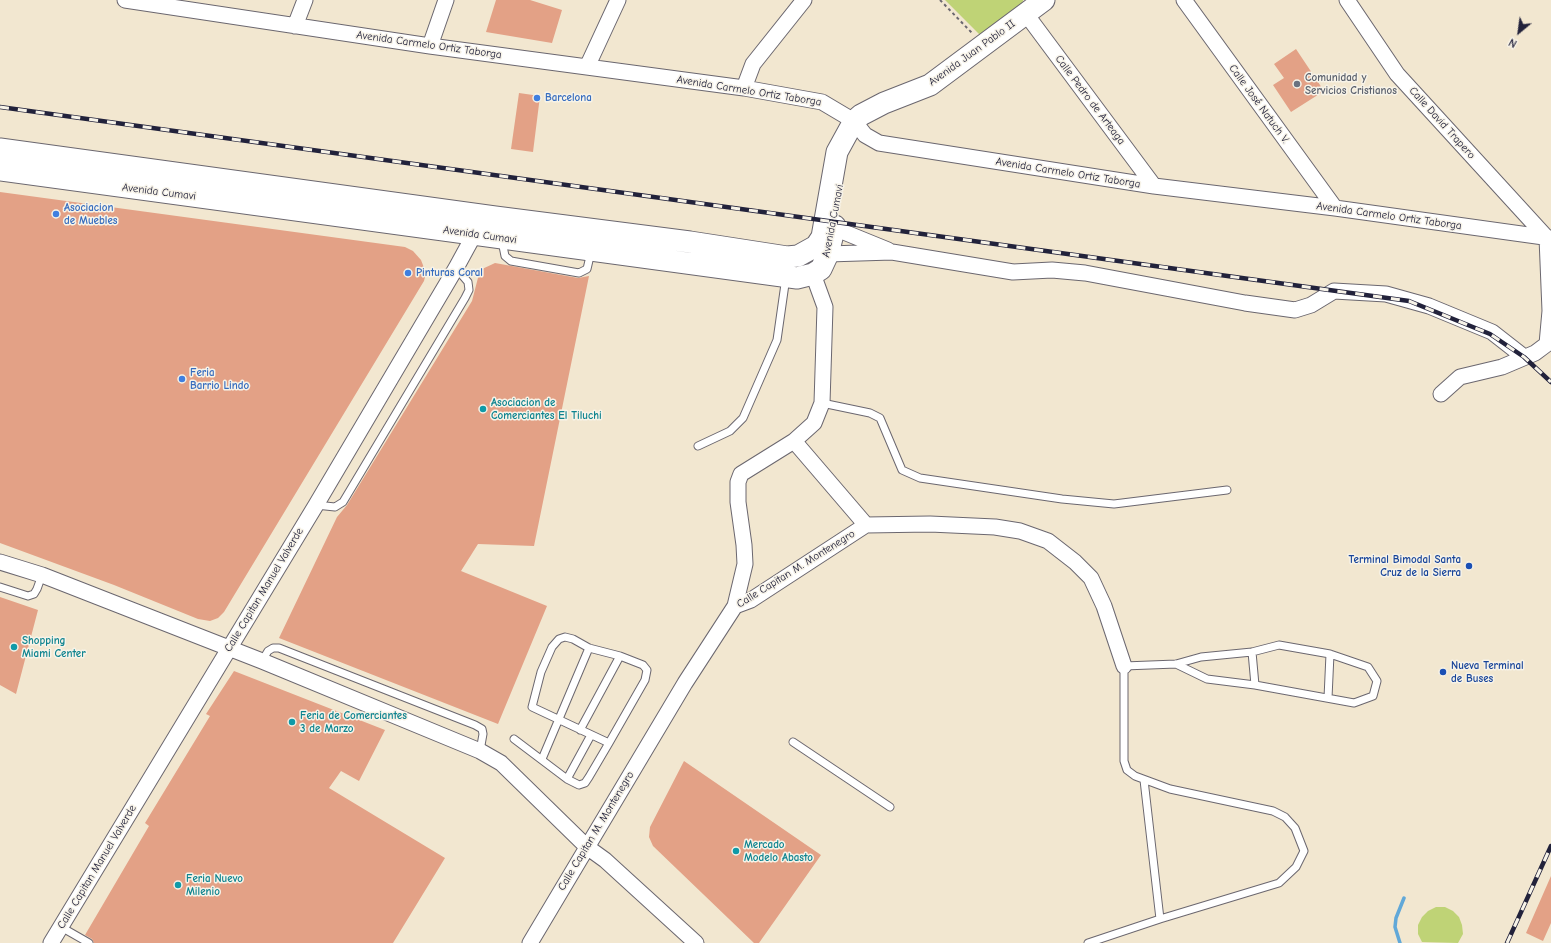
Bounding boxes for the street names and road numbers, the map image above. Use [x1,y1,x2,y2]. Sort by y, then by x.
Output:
street label: Avenida Juan Pablo II [926,17,1018,89]
street label: Avenida Carmelo Ortiz Taborga [356,28,502,62]
street label: Calle Pedro de Arteaga [1052,53,1128,147]
street label: Calle José Natuch V. [1226,62,1292,146]
street label: Avenida Carmelo Ortiz Taborga [676,73,822,109]
street label: Calle David Trapero [1406,84,1478,162]
street label: Avenida Carmelo Ortiz Taborga [995,155,1141,191]
street label: Avenida Cumavi [121,181,197,203]
street label: Avenida Cumavi [819,183,847,259]
street label: Avenida Carmelo Ortiz Taborga [1316,199,1462,233]
street label: Avenida Cumavi [442,223,518,247]
street label: Calle Capitan Manuel Valverde [222,526,306,654]
street label: Calle Capitan M. Montenegro [734,527,858,611]
street label: Calle Capitan M. Montenegro [555,769,637,893]
street label: Calle Capitan Manuel Valverde [55,803,139,931]

